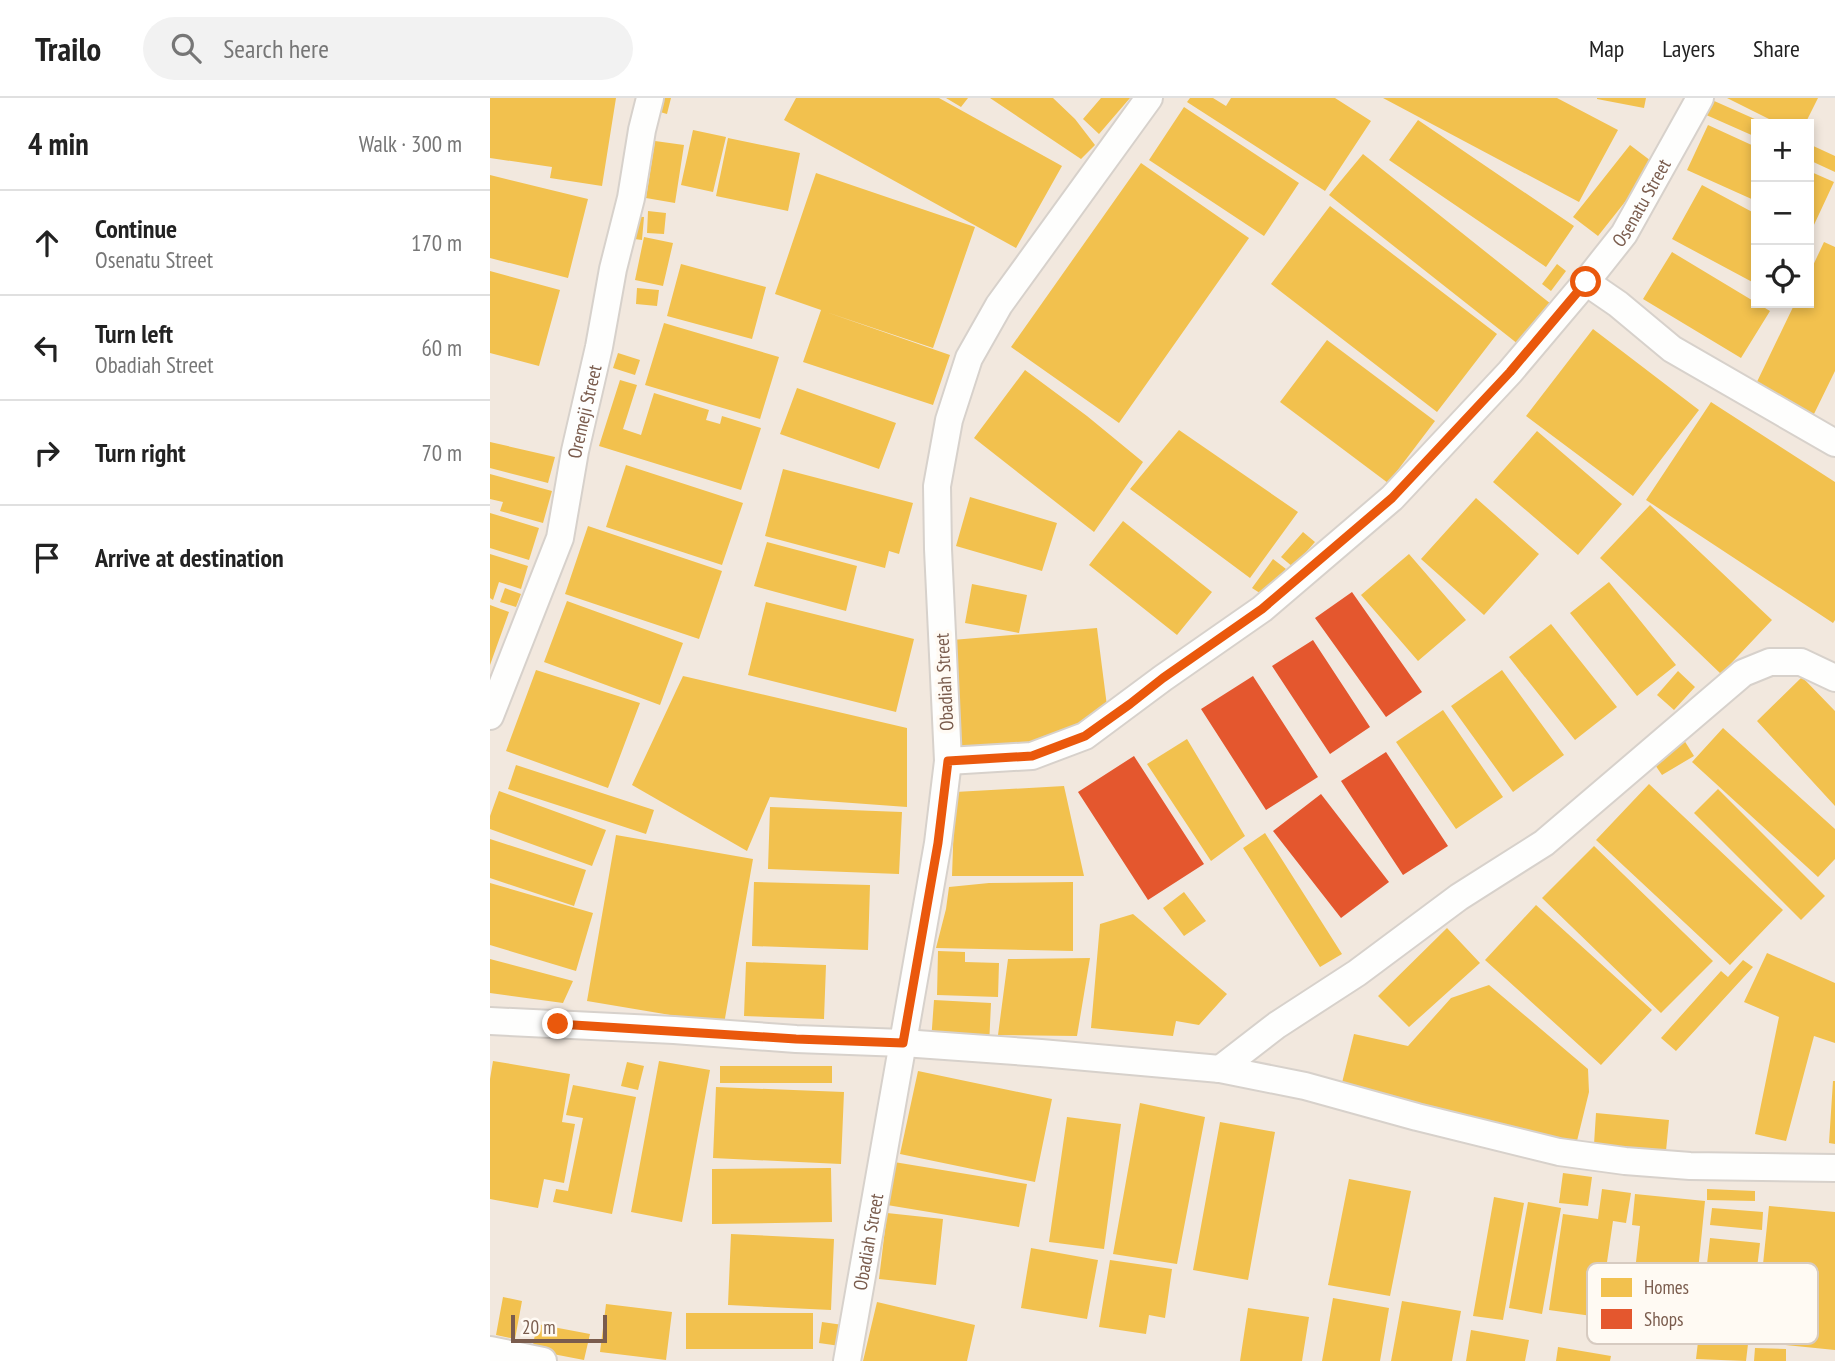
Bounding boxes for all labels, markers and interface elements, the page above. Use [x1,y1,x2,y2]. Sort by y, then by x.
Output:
search box [143,17,633,80]
text: Trailo [35,27,101,70]
icon: search [167,29,205,67]
text: Search here [223,32,329,65]
text: Map [1589,33,1624,64]
text: Layers [1662,33,1715,64]
text: Share [1753,33,1800,64]
map controls [1751,119,1814,308]
button: + [1751,119,1814,182]
text: 4 min [28,124,89,163]
text: Walk · 300 m [359,129,462,158]
street label: Osenatu Street [1606,154,1676,252]
button: − [1751,182,1814,245]
text: Continue [95,212,177,245]
icon: ahead [28,224,66,262]
text: 170 m [411,228,462,257]
text: Osenatu Street [95,245,213,274]
button: locate [1751,245,1814,308]
route start [1570,266,1601,297]
text: Turn left [95,317,173,350]
icon: left [28,329,66,367]
text: 60 m [421,333,462,362]
text: Obadiah Street [95,350,214,379]
street label: Oremeji Street [562,362,607,460]
icon: right [28,434,66,472]
text: Turn right [95,436,186,469]
text: 70 m [421,438,462,467]
icon: arrive [28,539,66,577]
text: Arrive at destination [95,541,284,574]
street label: Obadiah Street [929,632,959,732]
route end [542,1008,573,1039]
street label: Obadiah Street [848,1191,888,1292]
legend [1587,1263,1818,1344]
text: Homes [1644,1275,1689,1299]
text: Shops [1644,1307,1683,1331]
scale bar [511,1312,607,1344]
text: 20 m [522,1315,556,1339]

